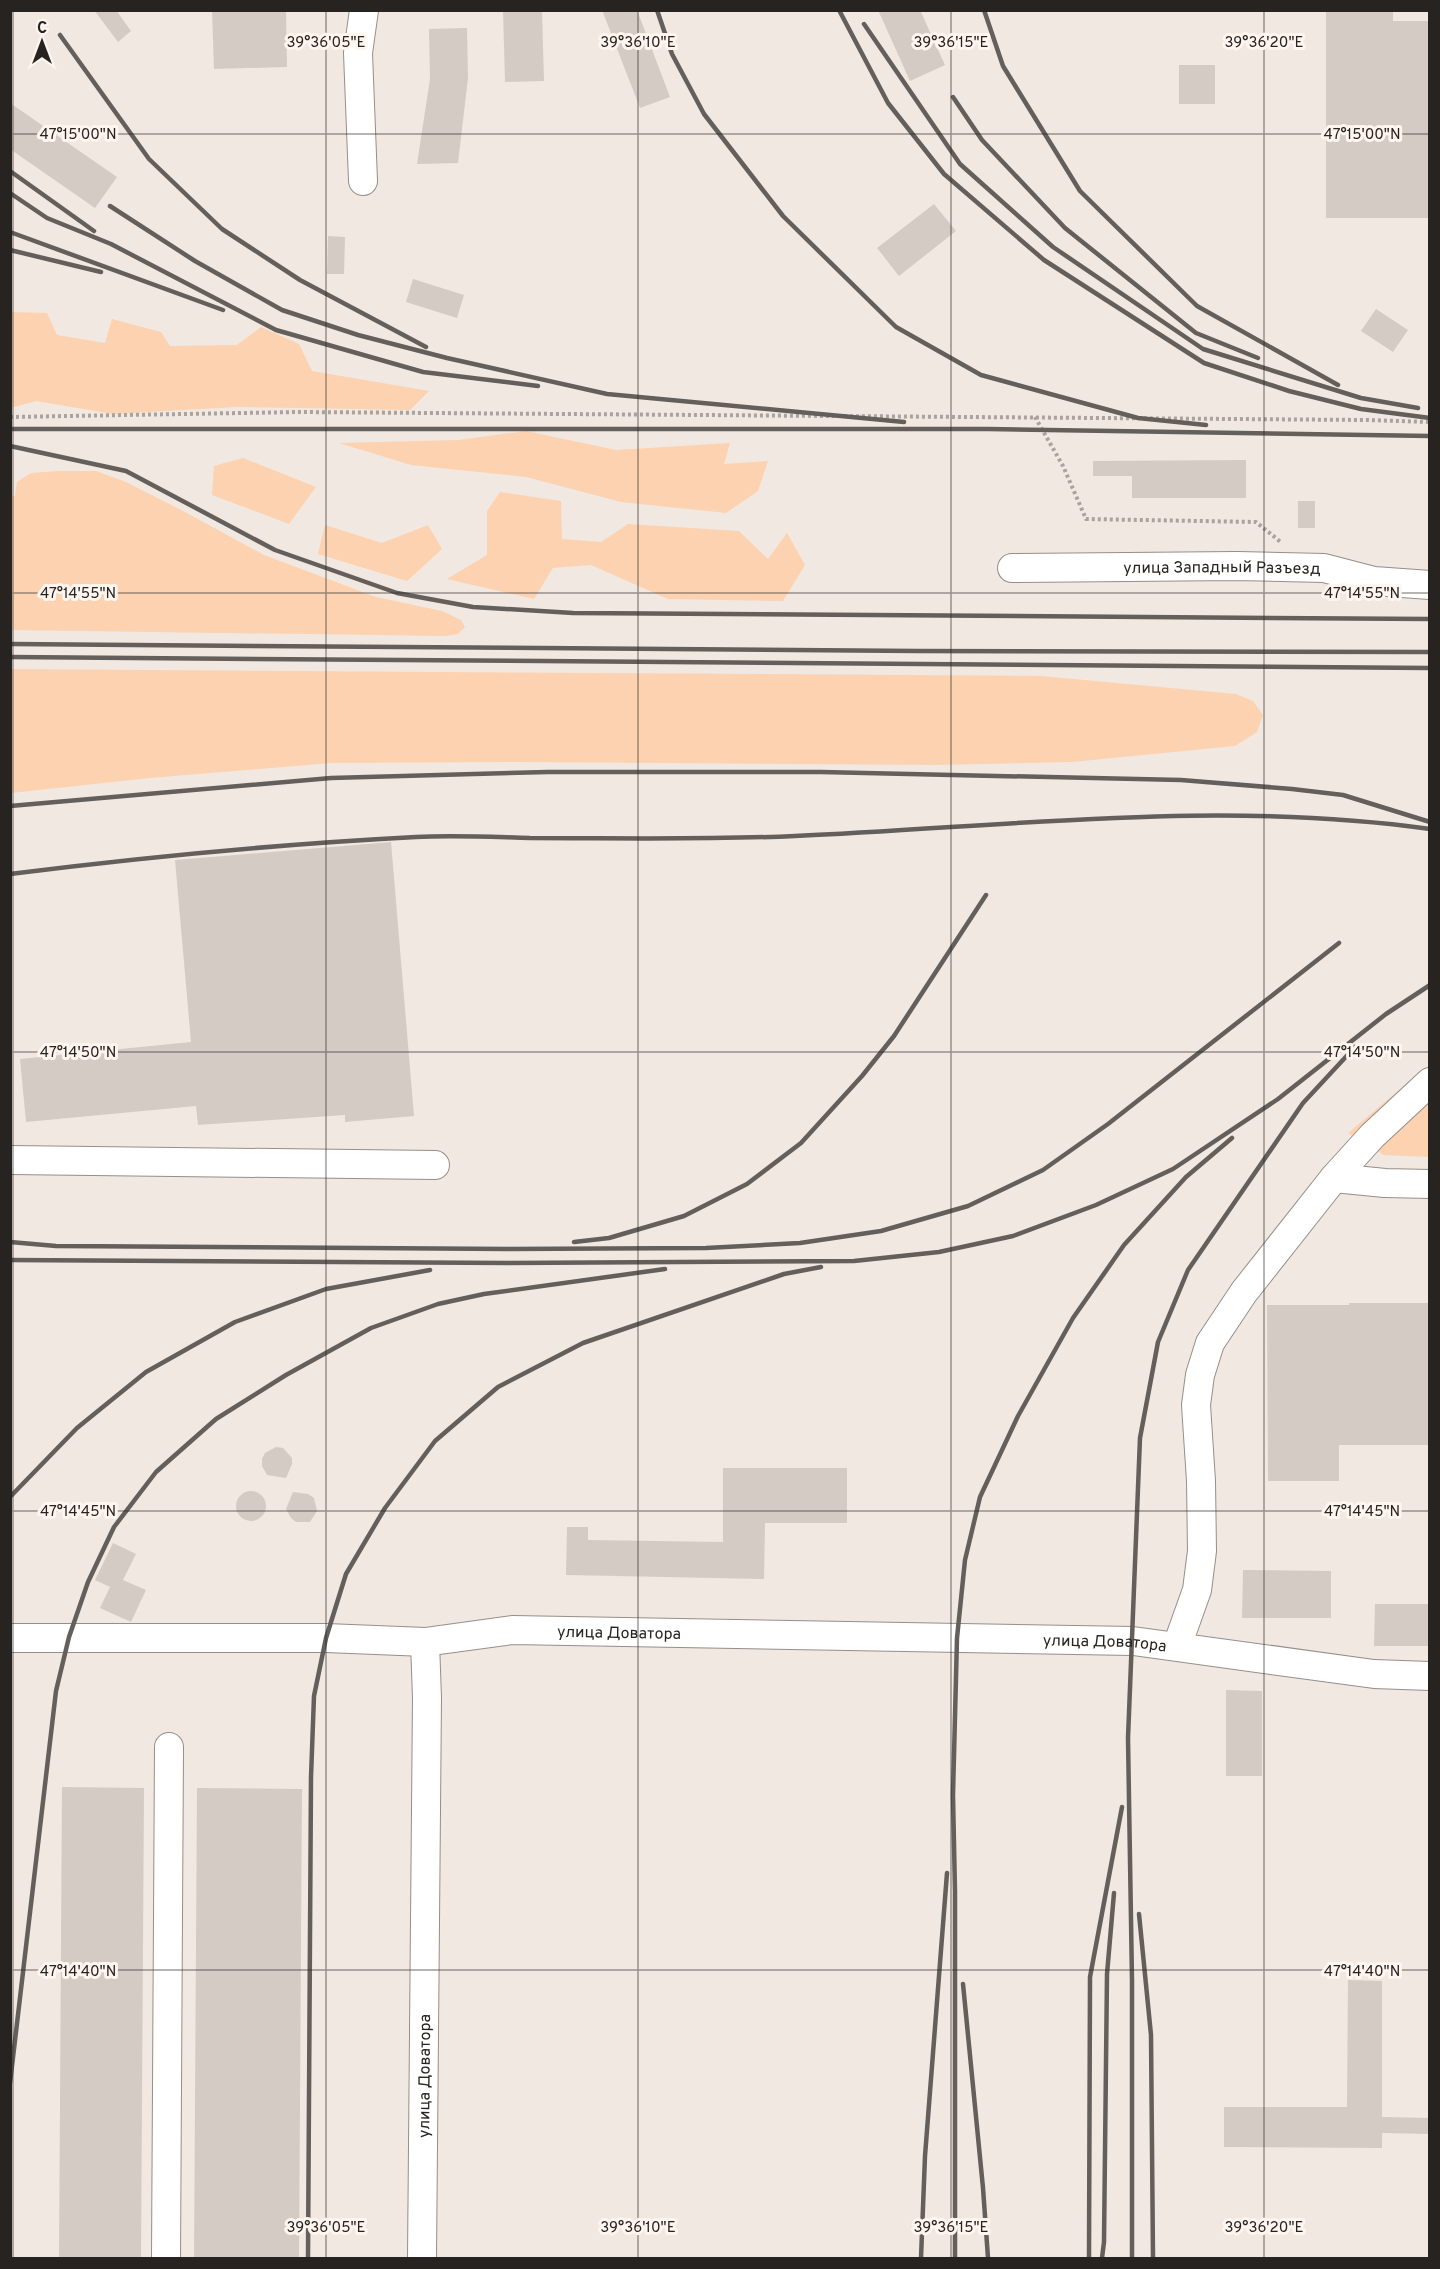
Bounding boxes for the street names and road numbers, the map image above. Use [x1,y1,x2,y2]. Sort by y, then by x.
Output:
street label: улица Западный Разъезд [1123,558,1321,580]
street label: улица Доватора [557,1623,681,1645]
street label: улица Доватора [1043,1631,1168,1658]
street label: улица Доватора [415,2014,436,2138]

